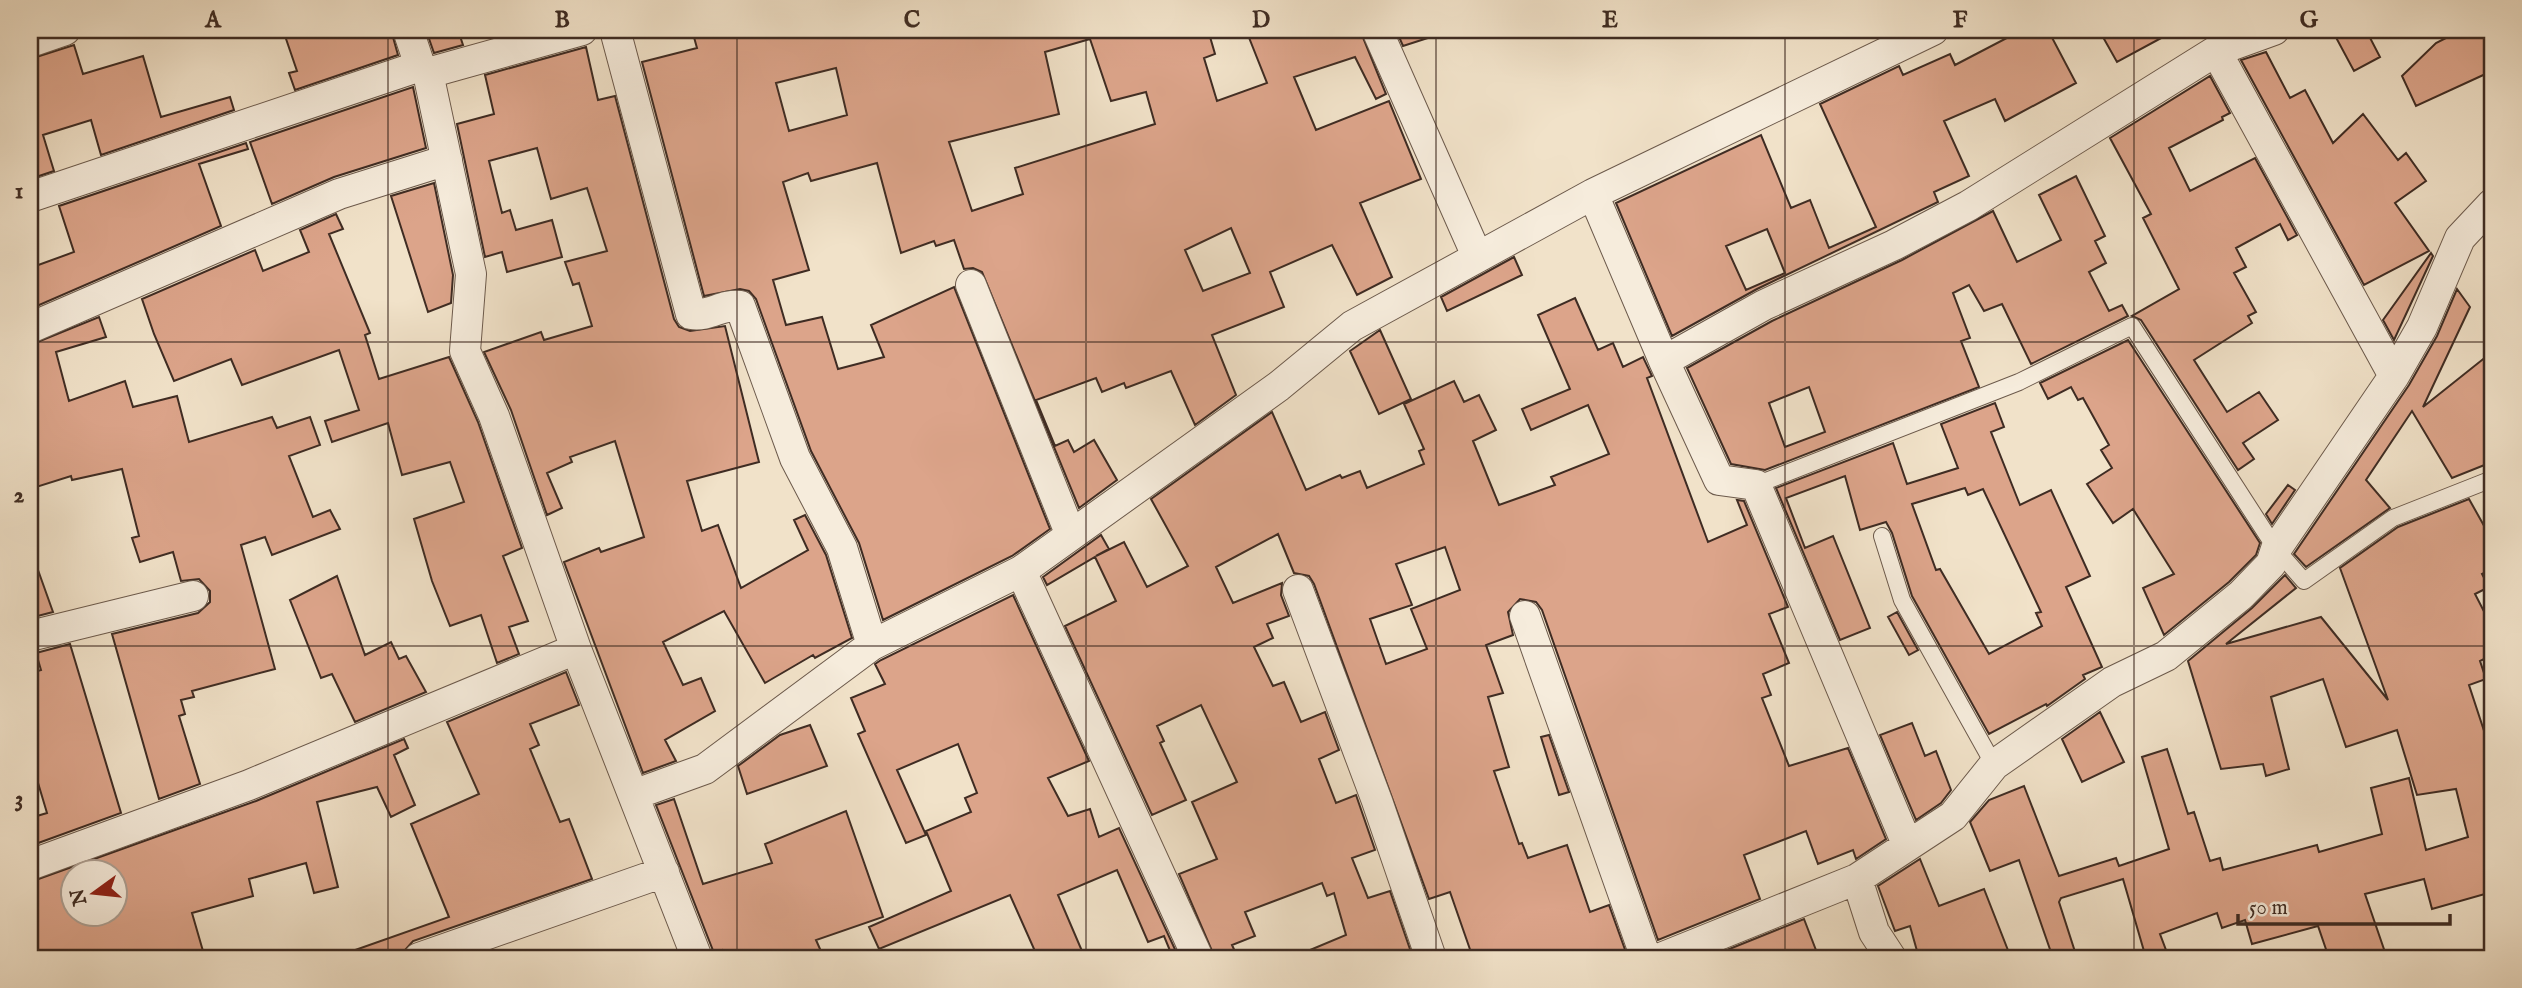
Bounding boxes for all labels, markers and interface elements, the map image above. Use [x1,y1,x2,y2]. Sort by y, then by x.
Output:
text: A [204,6,222,35]
text: B [554,6,570,35]
text: C [904,6,921,35]
text: D [1252,6,1270,35]
text: E [1602,6,1618,35]
text: F [1953,6,1968,35]
text: G [2300,6,2319,35]
text: 1 [15,177,23,206]
text: 2 [14,481,25,510]
text: 3 [15,785,23,814]
north arrow [60,858,130,928]
scale bar [2238,883,2450,927]
text: N [66,885,93,909]
text: 50 m [2249,895,2288,922]

